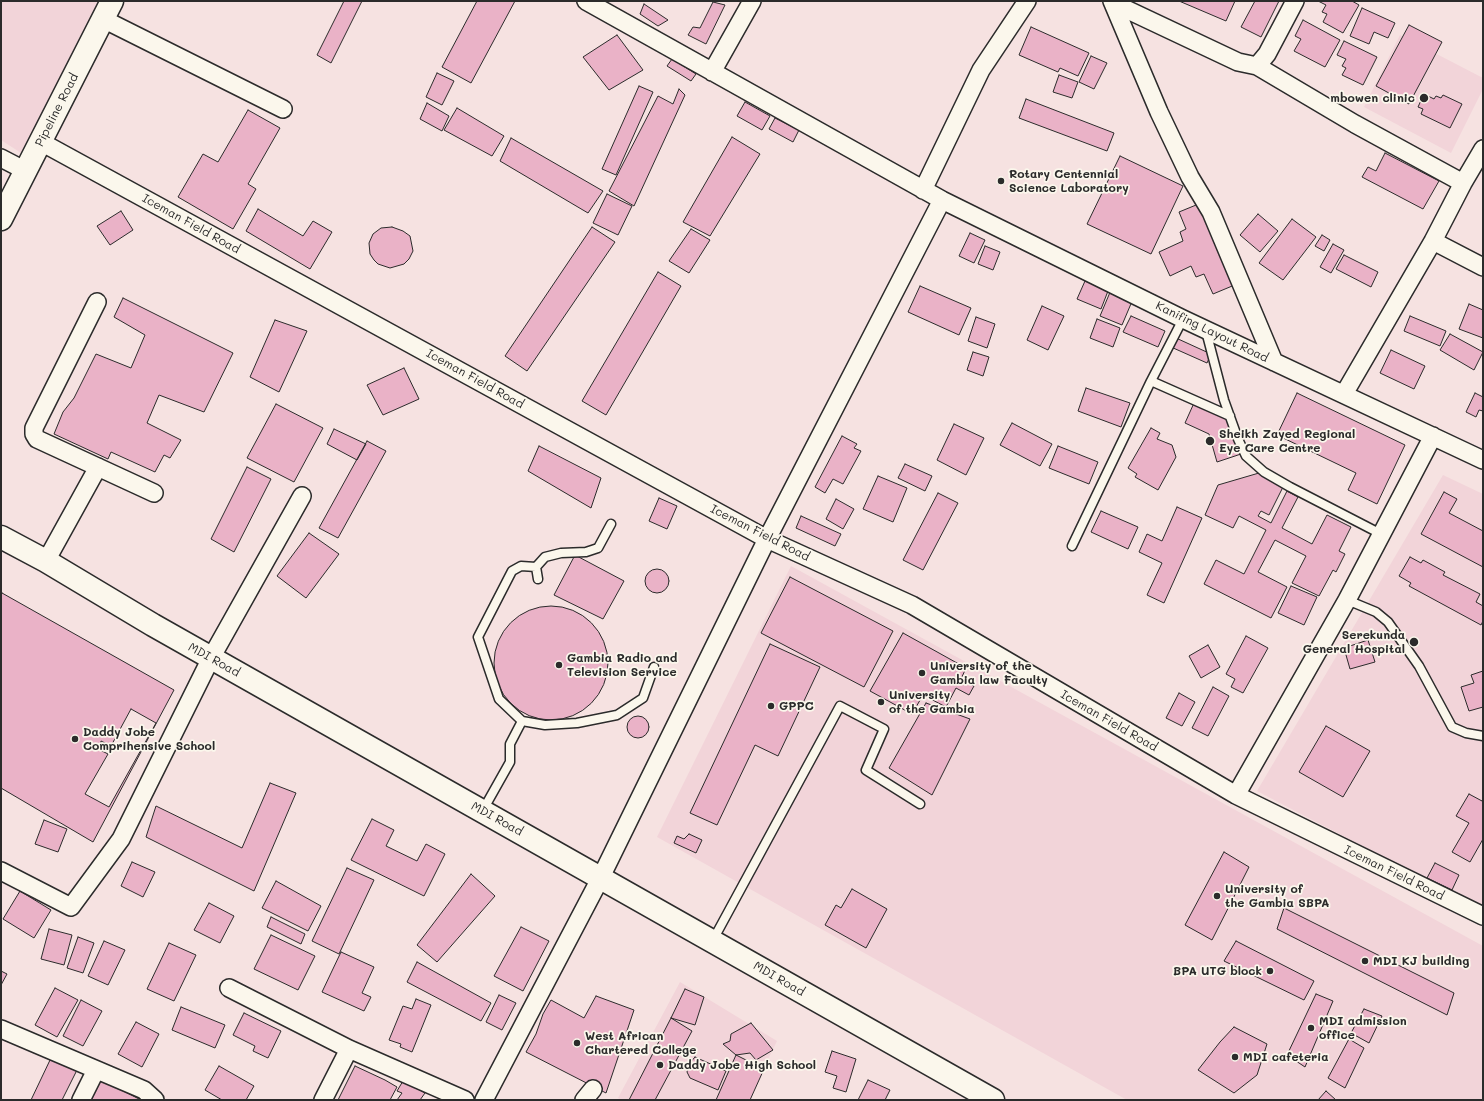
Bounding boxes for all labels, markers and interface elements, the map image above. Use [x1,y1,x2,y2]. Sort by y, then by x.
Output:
street label: Pipeline Road [32,71,82,149]
place label: mbowen clinic [1330,91,1415,105]
marker: mbowen clinic [1418,92,1430,104]
place label: Rotary Centennial Science Laboratory [1009,167,1129,195]
marker: Rotary Centennial Science Laboratory [996,176,1006,186]
street label: Iceman Field Road [140,191,242,257]
street label: Kanifing Layout Road [1153,298,1271,366]
street label: Iceman Field Road [424,346,526,412]
place label: Sheikh Zayed Regional Eye Care Centre [1219,427,1355,455]
marker: Sheikh Zayed Regional Eye Care Centre [1204,435,1216,447]
street label: Iceman Field Road [708,502,812,564]
place label: Serekunda General Hospital [1303,628,1405,656]
marker: Serekunda General Hospital [1408,636,1420,648]
street label: MDI Road [186,640,242,680]
place label: Gambia Radio and Television Service [567,651,677,679]
place label: University of the Gambia law Faculty [930,659,1048,687]
marker: Gambia Radio and Television Service [554,660,564,670]
marker: University of the Gambia law Faculty [917,668,927,678]
street label: Iceman Field Road [1058,687,1160,755]
place label: University of the Gambia [889,688,975,716]
marker: University of the Gambia [876,697,886,707]
place label: GPPC [779,699,814,713]
marker: GPPC [766,701,776,711]
place label: Daddy Jobe Comprihensive School [83,725,215,753]
marker: Daddy Jobe Comprihensive School [70,734,80,744]
street label: MDI Road [469,799,525,839]
street label: Iceman Field Road [1342,843,1446,903]
place label: University of the Gambia SBPA [1225,882,1329,910]
marker: University of the Gambia SBPA [1212,891,1222,901]
place label: MDI KJ building [1373,954,1469,968]
marker: MDI KJ building [1360,956,1370,966]
street label: MDI Road [751,959,807,999]
place label: BPA UTG block [1173,964,1262,978]
marker: BPA UTG block [1265,966,1275,976]
place label: MDI admission office [1319,1014,1407,1042]
marker: MDI admission office [1306,1023,1316,1033]
place label: West African Chartered College [585,1029,696,1057]
marker: West African Chartered College [572,1038,582,1048]
place label: MDI cafeteria [1243,1050,1329,1064]
marker: MDI cafeteria [1230,1052,1240,1062]
place label: Daddy Jobe High School [668,1058,816,1072]
marker: Daddy Jobe High School [655,1060,665,1070]

